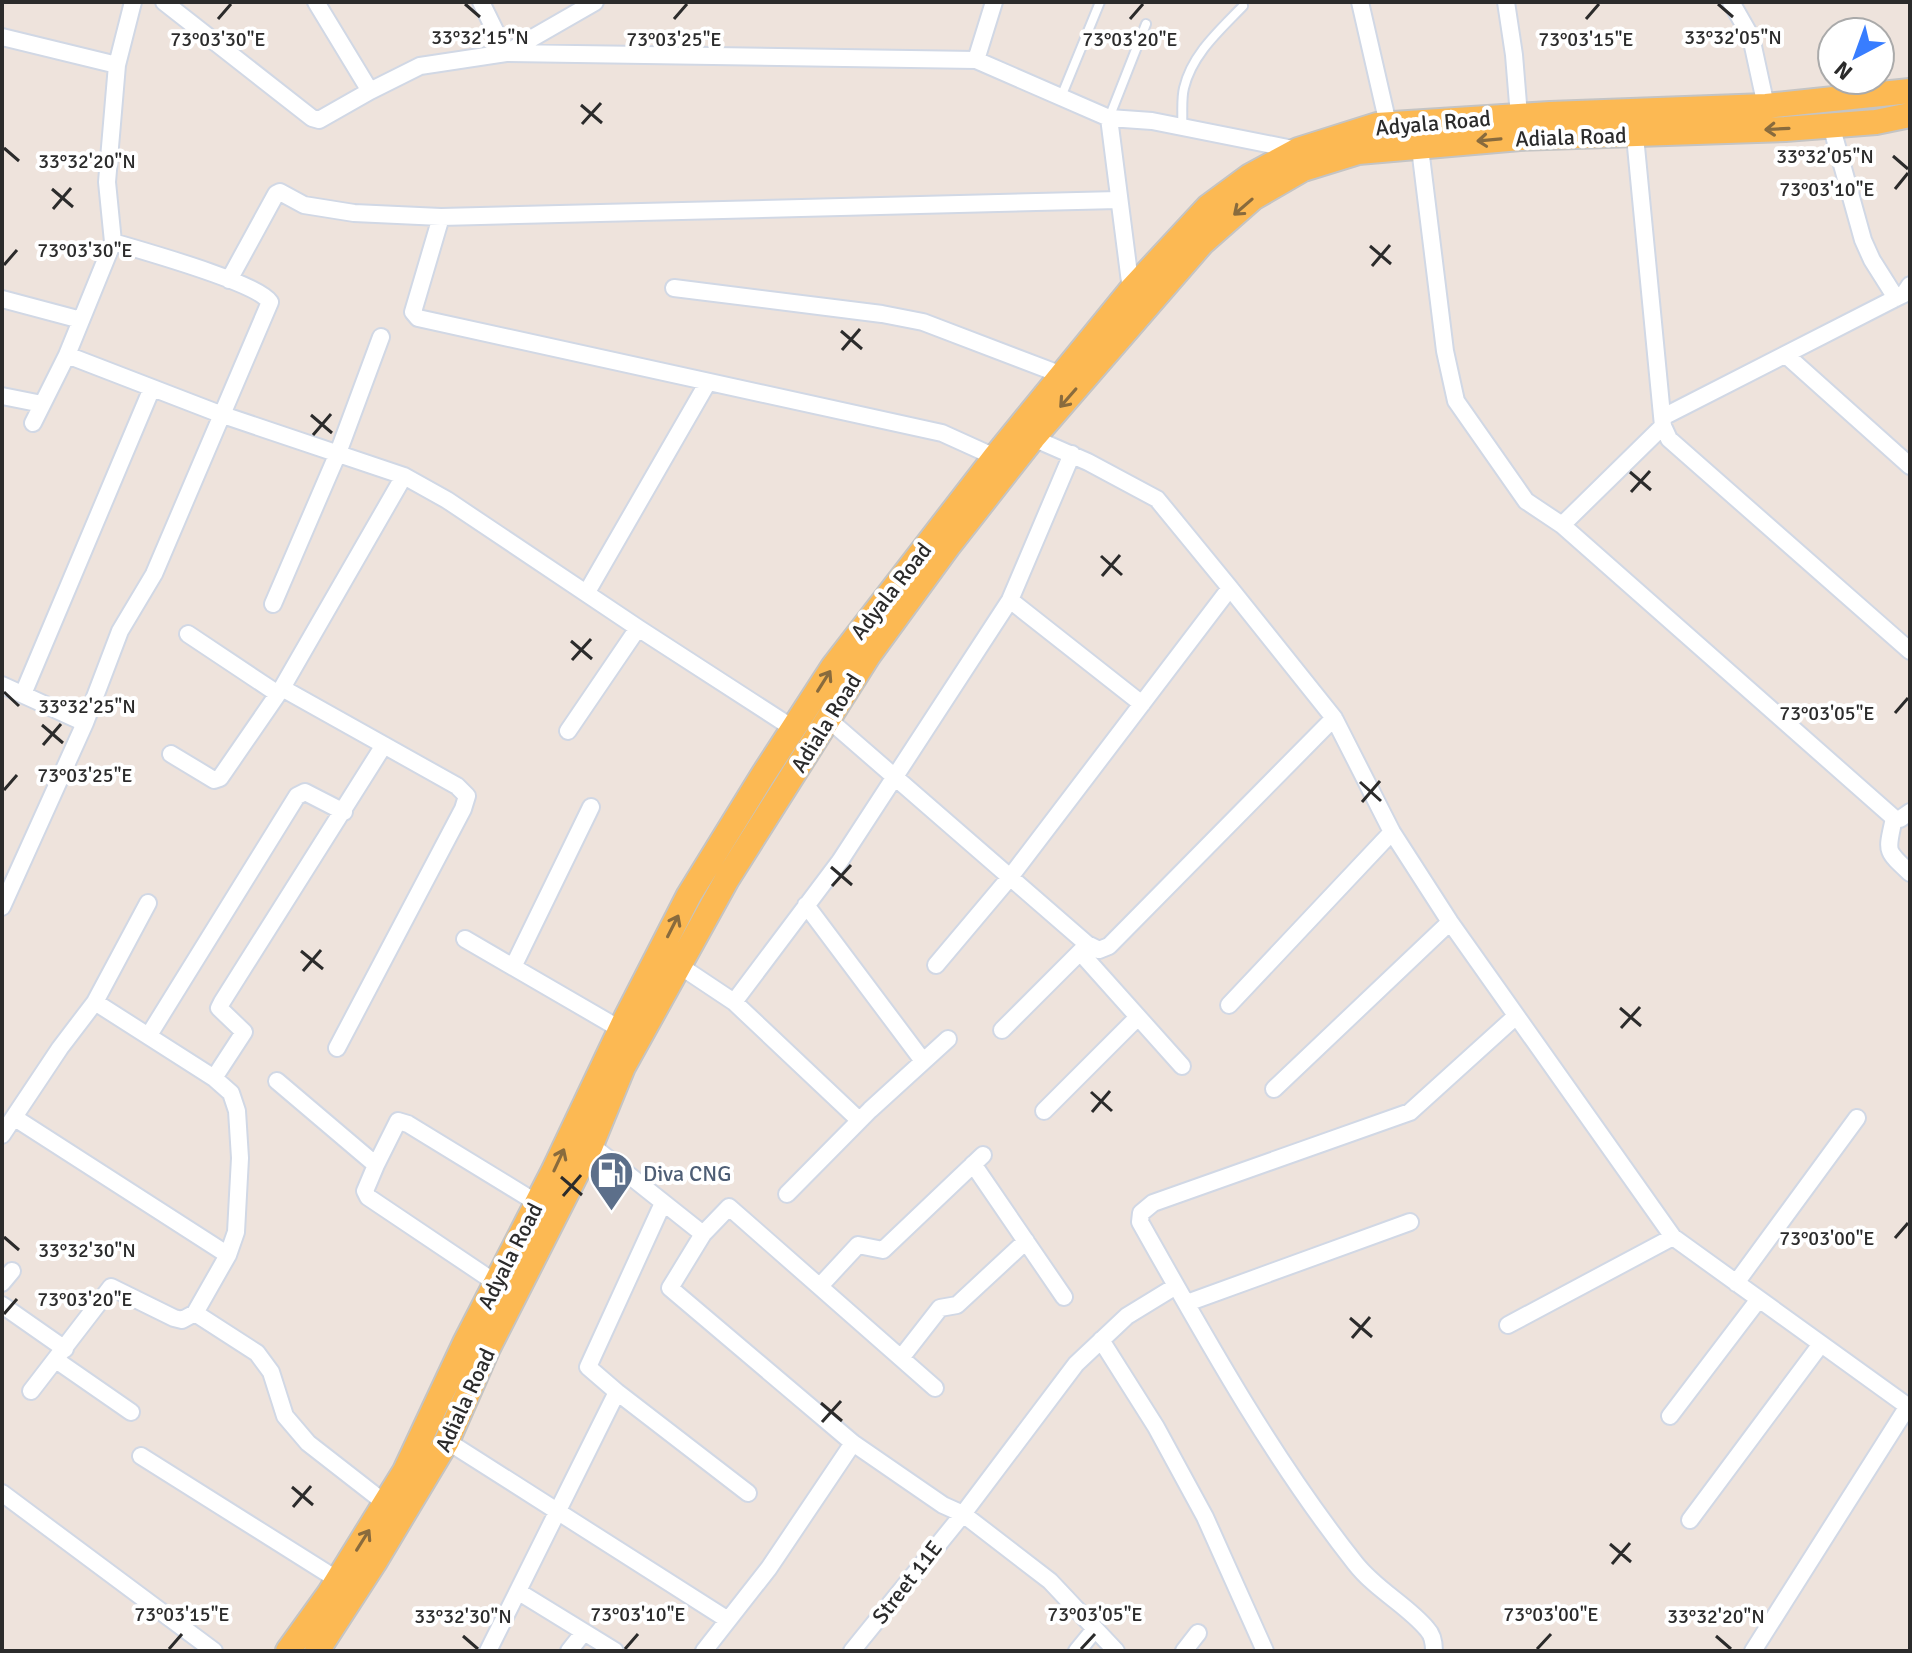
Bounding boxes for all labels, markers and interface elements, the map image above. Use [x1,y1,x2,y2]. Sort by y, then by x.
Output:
north arrow [1816,16,1896,96]
text: 33°32'15"N [431,25,529,50]
text: 33°32'05"N [1684,25,1782,50]
text: 73°03'30"E [170,27,266,52]
text: 73°03'25"E [626,27,722,52]
text: 73°03'20"E [1082,27,1178,52]
text: 73°03'15"E [1538,27,1634,52]
text: N [1829,56,1858,86]
street label: Adyala Road [1374,105,1492,141]
street label: Adiala Road [1515,122,1627,152]
one-way arrow [1764,122,1791,137]
one-way arrow [1476,133,1503,148]
text: 33°32'05"N [1776,144,1874,169]
text: 33°32'20"N [38,149,136,174]
text: 73°03'10"E [1779,177,1875,202]
one-way arrow [1234,198,1254,216]
text: 73°03'30"E [37,238,133,263]
one-way arrow [1059,388,1077,408]
street label: Adyala Road [845,537,937,645]
street label: Adiala Road [785,669,867,777]
one-way arrow [816,670,832,693]
text: 33°32'25"N [38,694,136,719]
text: 73°03'05"E [1779,701,1875,726]
text: 73°03'25"E [37,763,133,788]
one-way arrow [666,915,682,939]
one-way arrow [552,1148,567,1172]
fuel station icon: Diva CNG [588,1149,636,1212]
place label: Diva CNG [643,1160,731,1187]
street label: Adyala Road [472,1198,548,1314]
text: 73°03'00"E [1779,1226,1875,1251]
text: 33°32'30"N [38,1238,136,1263]
text: 73°03'20"E [37,1287,133,1312]
street label: Adiala Road [429,1344,501,1456]
one-way arrow [355,1529,371,1552]
street label: Street 11E [866,1535,948,1629]
text: 73°03'15"E [134,1602,230,1627]
text: 73°03'10"E [590,1602,686,1627]
text: 73°03'05"E [1047,1602,1143,1627]
text: 73°03'00"E [1503,1602,1599,1627]
text: 33°32'30"N [414,1604,512,1629]
text: 33°32'20"N [1667,1604,1765,1629]

